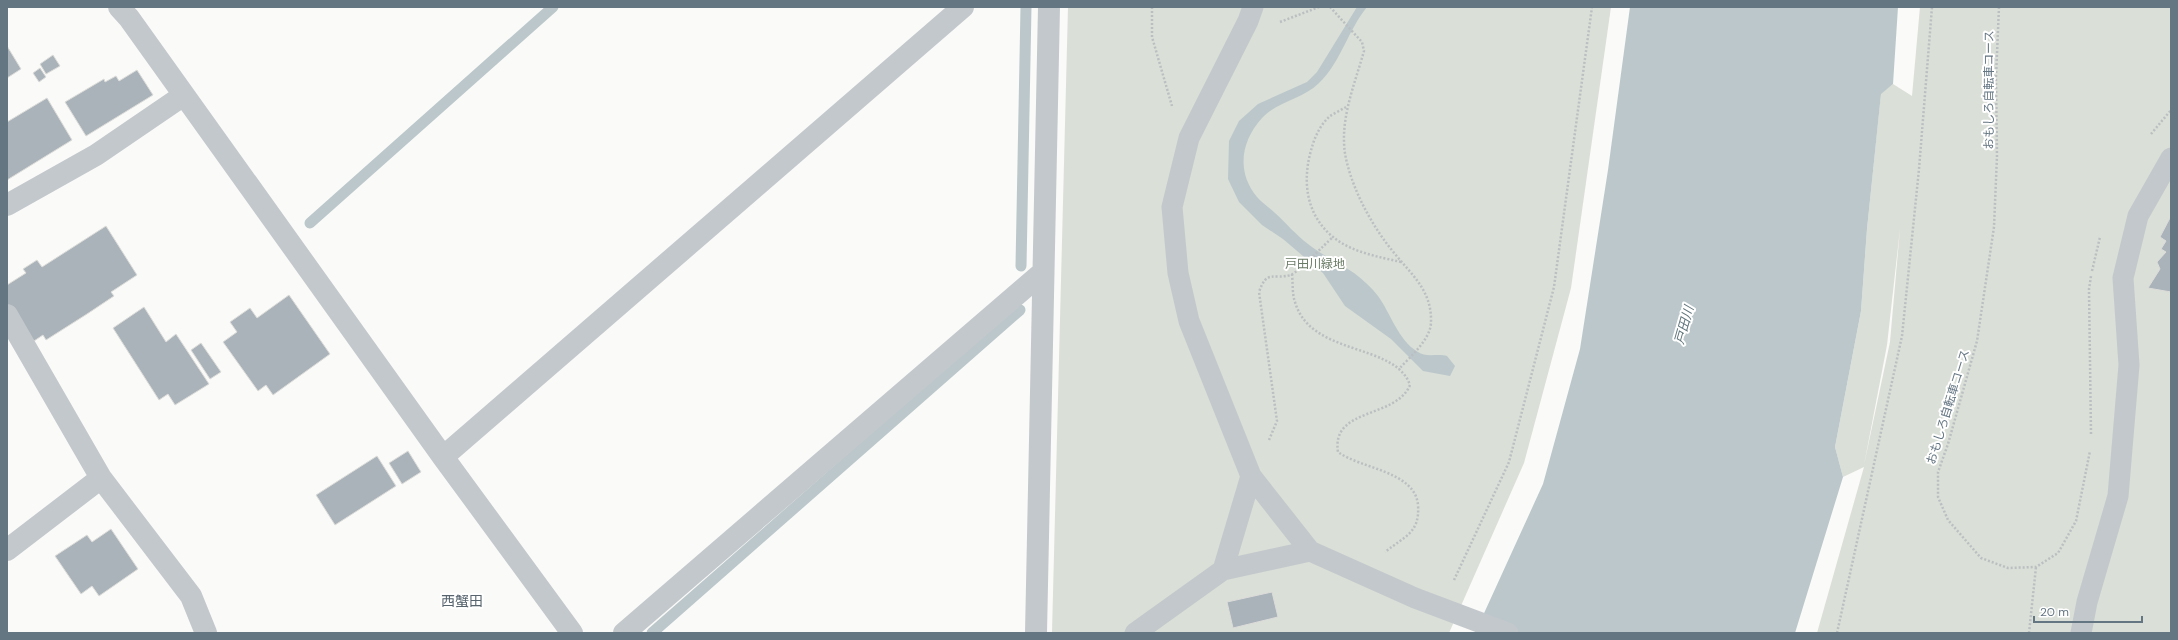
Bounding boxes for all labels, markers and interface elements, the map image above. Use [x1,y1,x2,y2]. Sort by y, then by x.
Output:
street label: おもしろ自転車コース [1981,30,1997,150]
park label: 戸田川緑地 [1285,256,1345,272]
water label: 戸田川 [1670,302,1698,346]
street label: おもしろ自転車コース [1923,348,1973,466]
district label: 西蟹田 [441,592,483,610]
scale bar [2034,598,2142,624]
text: 20 m [2040,604,2069,620]

